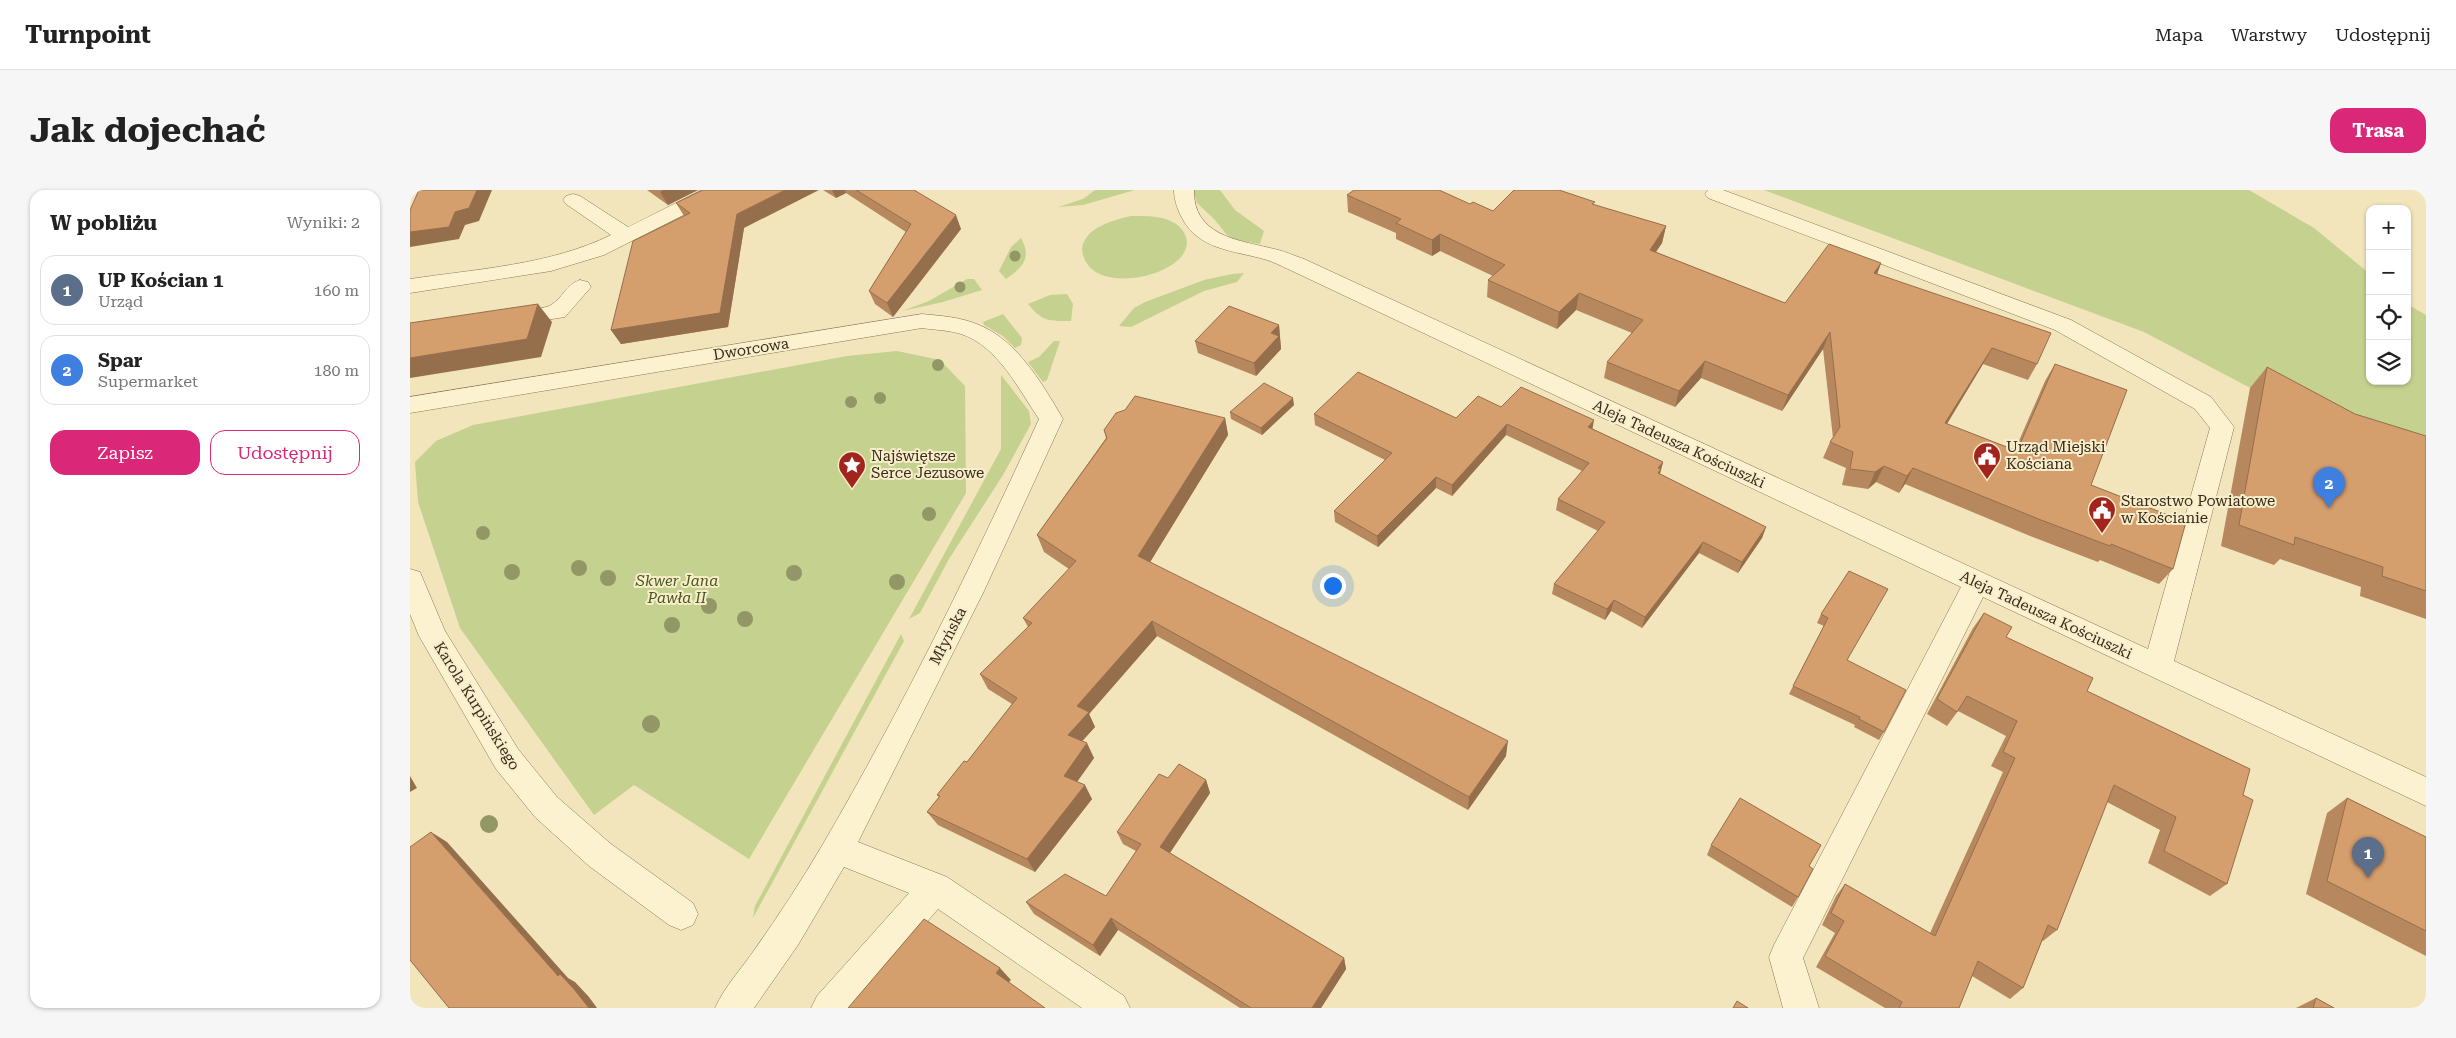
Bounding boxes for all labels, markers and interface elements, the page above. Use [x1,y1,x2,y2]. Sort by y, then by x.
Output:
text: Turnpoint [25,21,151,49]
text: Mapa [2155,24,2203,45]
text: Warstwy [2231,24,2307,45]
text: Udostępnij [2335,24,2431,45]
button: Trasa [2330,108,2426,153]
text: Jak dojechać [30,110,266,151]
map controls [2366,205,2411,385]
button: + [2366,205,2411,250]
text: W pobliżu [50,211,157,235]
text: Wyniki: 2 [287,213,360,232]
button: − [2366,250,2411,295]
text: UP Kościan 1 [98,269,224,292]
text: 1 [63,281,71,300]
text: 160 m [313,281,359,300]
text: Urząd [98,292,143,311]
button: locate [2366,295,2411,340]
street label: Dworcowa [712,334,790,364]
button: layers [2366,340,2411,385]
text: Spar [98,349,143,372]
text: 2 [63,361,71,380]
text: 180 m [313,361,359,380]
text: Supermarket [98,372,198,391]
street label: Aleja Tadeusza Kościuszki [1590,396,1768,492]
button: Zapisz [50,430,200,475]
button: Udostępnij [210,430,360,475]
place label: Urząd Miejski Kościana [2006,438,2106,473]
public building icon: Urząd Miejski Kościana [1972,441,2002,480]
place label: Najświętsze Serce Jezusowe [871,447,984,482]
place icon: Najświętsze Serce Jezusowe [837,450,867,489]
pin: 2 [2313,467,2345,508]
place label: Starostwo Powiatowe w Kościanie [2121,492,2275,527]
public building icon: Starostwo Powiatowe w Kościanie [2087,495,2117,534]
street label: Aleja Tadeusza Kościuszki [1957,567,2135,663]
park label: Skwer Jana Pawła II [635,572,718,607]
your location [1320,573,1346,599]
street label: Młyńska [926,604,970,668]
street label: Karola Kurpińskiego [430,639,524,773]
pin: 1 [2352,837,2384,878]

